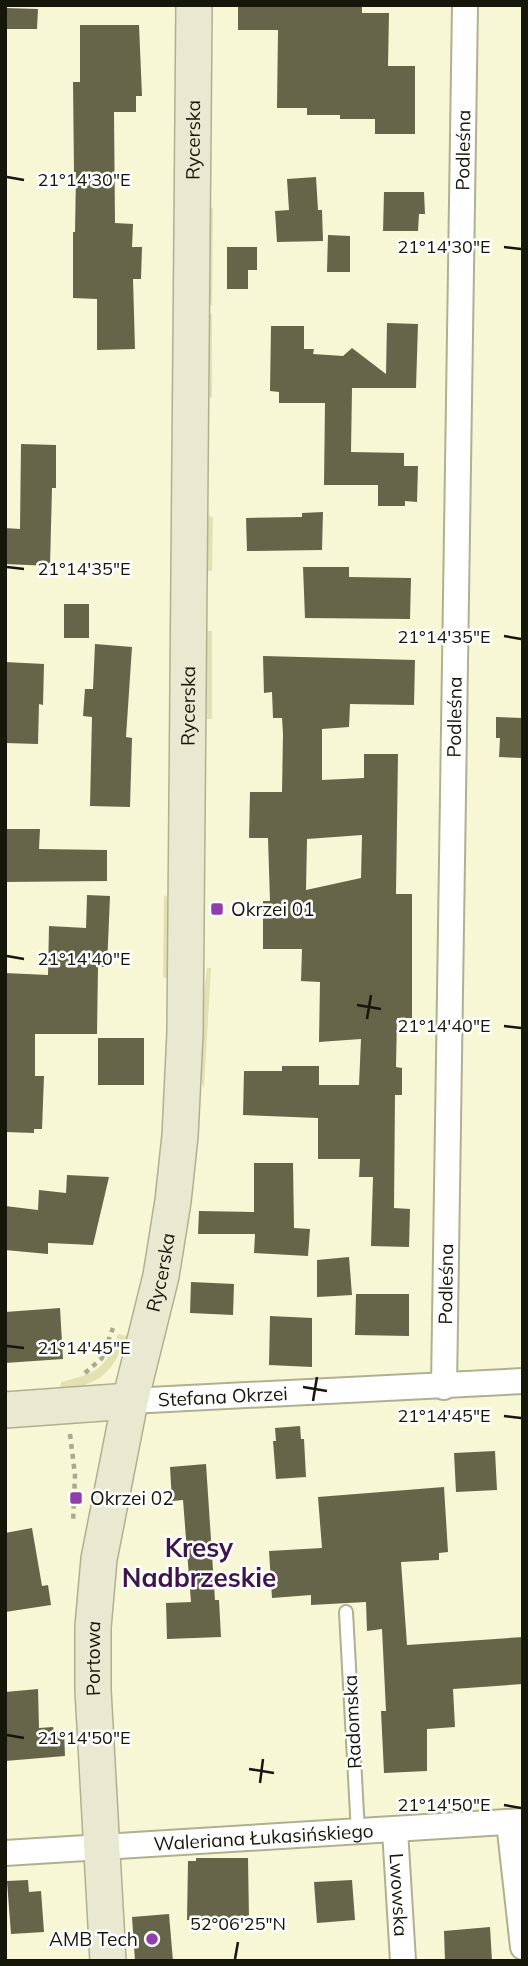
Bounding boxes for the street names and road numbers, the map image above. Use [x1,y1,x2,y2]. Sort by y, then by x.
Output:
street label: Rycerska [180,100,205,180]
street label: Podleśna [450,109,475,191]
street label: Rycerska [176,666,200,746]
street label: Podleśna [442,676,467,758]
street label: Rycerska [141,1231,180,1314]
street label: Podleśna [433,1243,458,1325]
street label: Stefana Okrzei [157,1381,288,1412]
street label: Portowa [81,1620,105,1697]
street label: Radomska [338,1674,366,1770]
street label: Waleriana Łukasińskiego [153,1818,374,1856]
street label: Lwowska [384,1852,413,1937]

